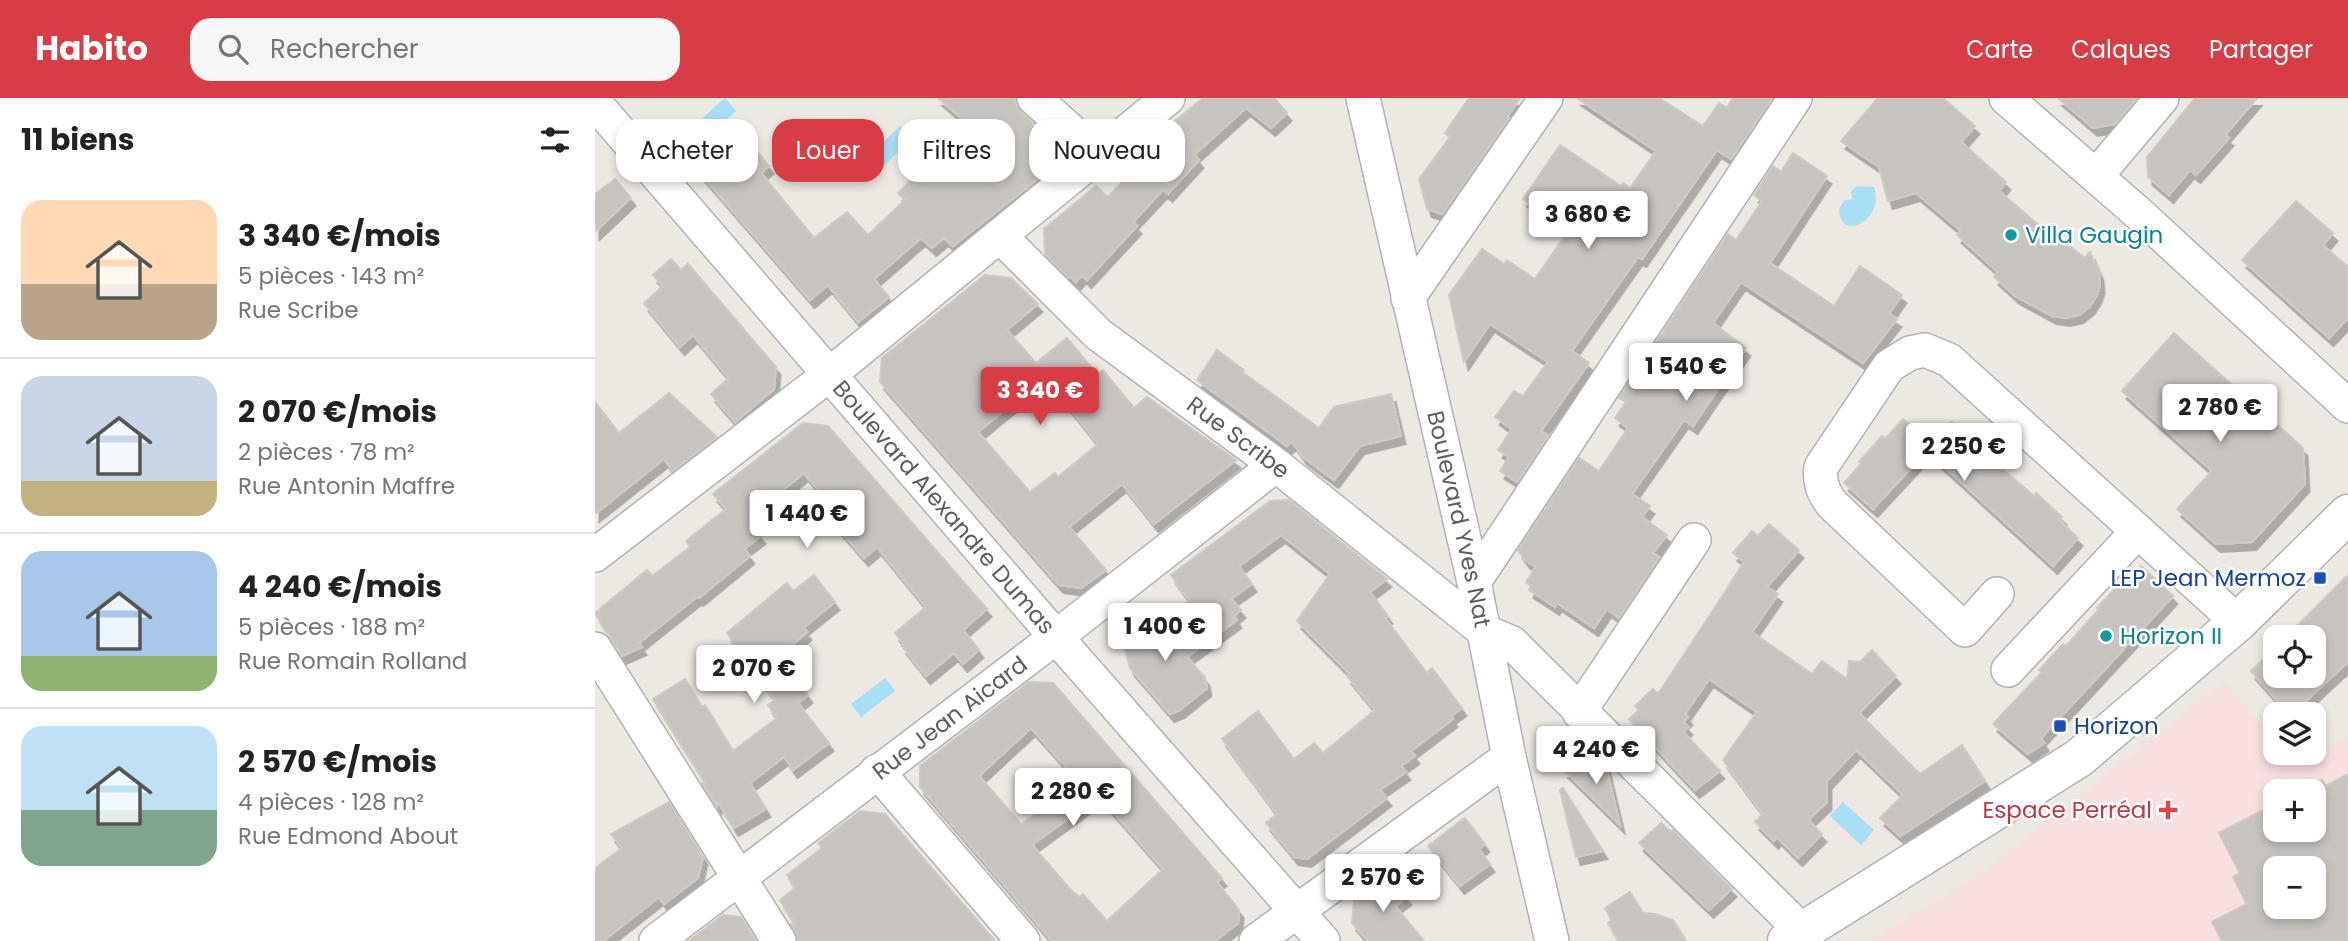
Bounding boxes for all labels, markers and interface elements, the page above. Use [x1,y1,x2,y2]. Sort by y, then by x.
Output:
search box [190,18,680,81]
text: Habito [35,25,148,72]
icon: search [214,30,252,68]
text: Rechercher [270,31,419,67]
text: Carte [1966,33,2033,66]
text: Calques [2071,33,2171,66]
text: Partager [2209,33,2313,66]
text: 11 biens [21,118,135,161]
chip: Acheter [616,119,758,182]
chip: Louer [772,119,884,182]
chip: Filtres [898,119,1015,182]
chip: Nouveau [1029,119,1185,182]
icon: filters [536,121,574,159]
pin: 3 680 € [1523,192,1653,251]
text: 3 680 € [1545,198,1631,230]
text: 3 340 €/mois [238,214,441,257]
place label: Villa Gaugin [2025,219,2163,251]
marker: Villa Gaugin [2003,227,2019,243]
icon: home [77,228,161,312]
text: 5 pièces · 143 m² [238,260,424,292]
text: Rue Scribe [238,294,359,326]
pin: 1 540 € [1621,344,1751,403]
text: 1 540 € [1645,350,1727,382]
pin: 3 340 € [975,368,1105,427]
street label: Boulevard Alexandre Dumas [825,373,1063,641]
text: 3 340 € [997,374,1083,406]
pin: 2 780 € [2155,384,2285,444]
street label: Rue Scribe [1180,389,1297,486]
text: 2 070 €/mois [238,390,437,433]
text: 2 780 € [2178,391,2262,423]
icon: home [77,404,161,488]
street label: Boulevard Yves Nat [1419,408,1499,630]
pin: 2 250 € [1899,424,2029,483]
text: 2 250 € [1922,430,2006,462]
text: 2 pièces · 78 m² [238,436,415,468]
text: Rue Antonin Maffre [238,470,455,502]
pin: 1 440 € [742,490,872,550]
text: 1 440 € [766,497,848,529]
place label: LEP Jean Mermoz [2110,562,2306,594]
text: 4 240 €/mois [238,565,442,608]
marker: LEP Jean Mermoz [2312,570,2328,586]
icon: home [77,579,161,663]
pin: 1 400 € [1100,603,1230,663]
text: 1 400 € [1124,610,1206,642]
text: 5 pièces · 188 m² [238,611,425,643]
place label: Horizon II [2120,620,2222,652]
map controls [2263,625,2326,919]
button: locate [2263,625,2326,688]
marker: Horizon II [2098,628,2114,644]
text: Rue Romain Rolland [238,645,467,677]
pin: 2 070 € [689,646,819,705]
street label: Rue Jean Aicard [866,648,1034,787]
text: 2 070 € [712,652,796,684]
button: layers [2263,702,2326,765]
place label: Horizon [2074,710,2159,742]
marker: Horizon [2052,718,2068,734]
pin: 4 240 € [1531,726,1661,786]
text: 4 240 € [1552,733,1640,765]
text: 2 570 €/mois [238,740,437,783]
icon: home [77,754,161,838]
pin: 2 280 € [1008,768,1138,828]
text: 2 280 € [1031,775,1115,807]
button: + [2263,779,2326,842]
text: 4 pièces · 128 m² [238,786,424,818]
place label: Espace Perréal [1983,794,2152,826]
marker: Espace Perréal [2158,800,2178,820]
text: Rue Edmond About [238,820,458,852]
pin: 2 570 € [1318,854,1448,914]
button: − [2263,856,2326,919]
text: 2 570 € [1341,861,1425,893]

